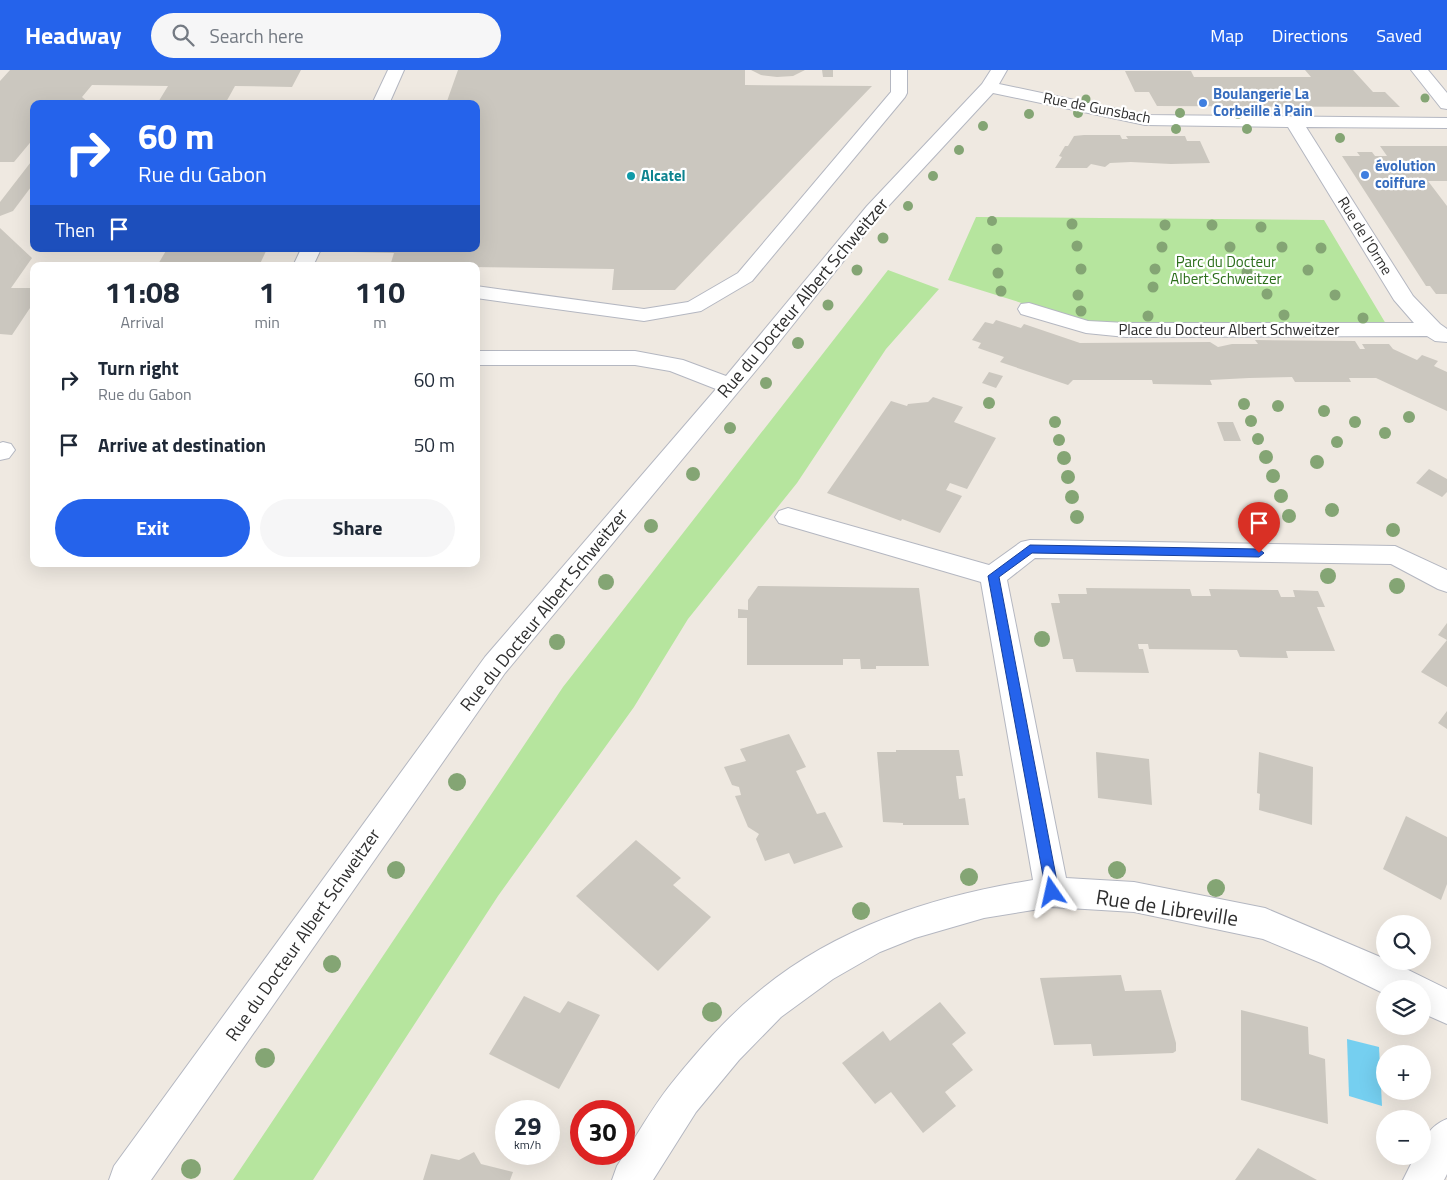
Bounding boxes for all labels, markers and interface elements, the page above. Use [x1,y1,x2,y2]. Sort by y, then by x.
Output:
search box [151,13,501,58]
text: Headway [25,17,121,53]
icon: search [169,21,197,49]
text: Search here [209,21,304,50]
text: Map [1210,22,1244,49]
text: Directions [1272,22,1348,49]
text: Saved [1376,22,1422,49]
place label: Boulangerie La Corbeille à Pain [1213,82,1313,122]
street label: Rue de Gunsbach [1041,86,1153,129]
marker: Boulangerie La Corbeille à Pain [1197,97,1209,109]
text: 60 m [138,109,214,163]
icon: right [55,120,120,185]
place label: évolution coiffure [1375,154,1436,194]
text: Rue du Gabon [138,157,267,191]
place label: Alcatel [641,164,686,187]
marker: évolution coiffure [1359,169,1371,181]
marker: Alcatel [625,170,637,182]
street label: Rue du Docteur Albert Schweitzer [711,192,895,404]
street label: Rue de l'Orme [1332,192,1399,279]
text: Then [55,215,95,244]
icon: arrive [105,215,133,243]
park label: Parc du Docteur Albert Schweitzer [1170,250,1282,290]
text: 11:08 [105,269,180,315]
text: 1 [259,269,276,315]
text: 110 [355,269,405,315]
text: Arrival [121,310,164,334]
text: min [254,310,280,334]
text: m [373,310,387,334]
street label: Place du Docteur Albert Schweitzer [1118,318,1340,341]
text: Turn right [98,353,179,382]
text: 60 m [414,365,455,394]
icon: right [55,366,83,394]
text: Rue du Gabon [98,382,192,406]
text: Arrive at destination [98,430,266,459]
text: 50 m [414,430,455,459]
icon: arrive [55,431,83,459]
button: Exit [55,499,250,557]
button: Share [260,499,455,557]
street label: Rue du Docteur Albert Schweitzer [453,502,634,717]
pin [1238,502,1280,553]
icon: arrive [1245,509,1273,537]
street label: Rue du Docteur Albert Schweitzer [219,823,387,1047]
position arrow [1025,865,1077,917]
street label: Rue de Libreville [1094,880,1241,934]
map controls [1376,915,1431,1165]
button: search [1376,915,1431,970]
button: layers [1376,980,1431,1035]
button: + [1376,1045,1431,1100]
speed limit sign: 30 [570,1100,635,1165]
text: 29 [513,1107,542,1145]
button: − [1376,1110,1431,1165]
text: km/h [514,1135,541,1154]

